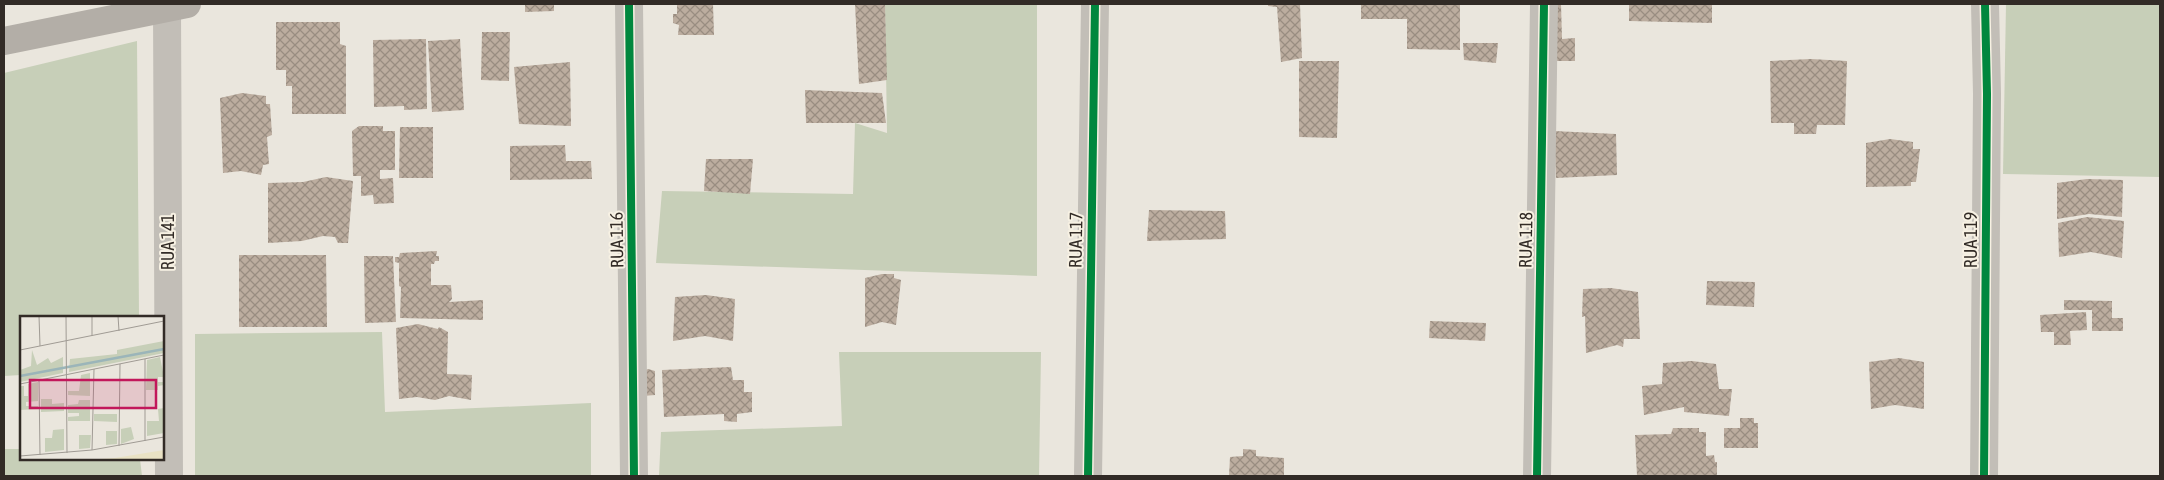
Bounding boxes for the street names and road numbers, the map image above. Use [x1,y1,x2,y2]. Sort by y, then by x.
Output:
street label: RUA 116 [606,212,627,268]
street label: RUA 117 [1065,212,1086,268]
street label: RUA 118 [1515,212,1536,268]
street label: RUA 119 [1960,212,1981,268]
street label: RUA 141 [157,214,178,270]

